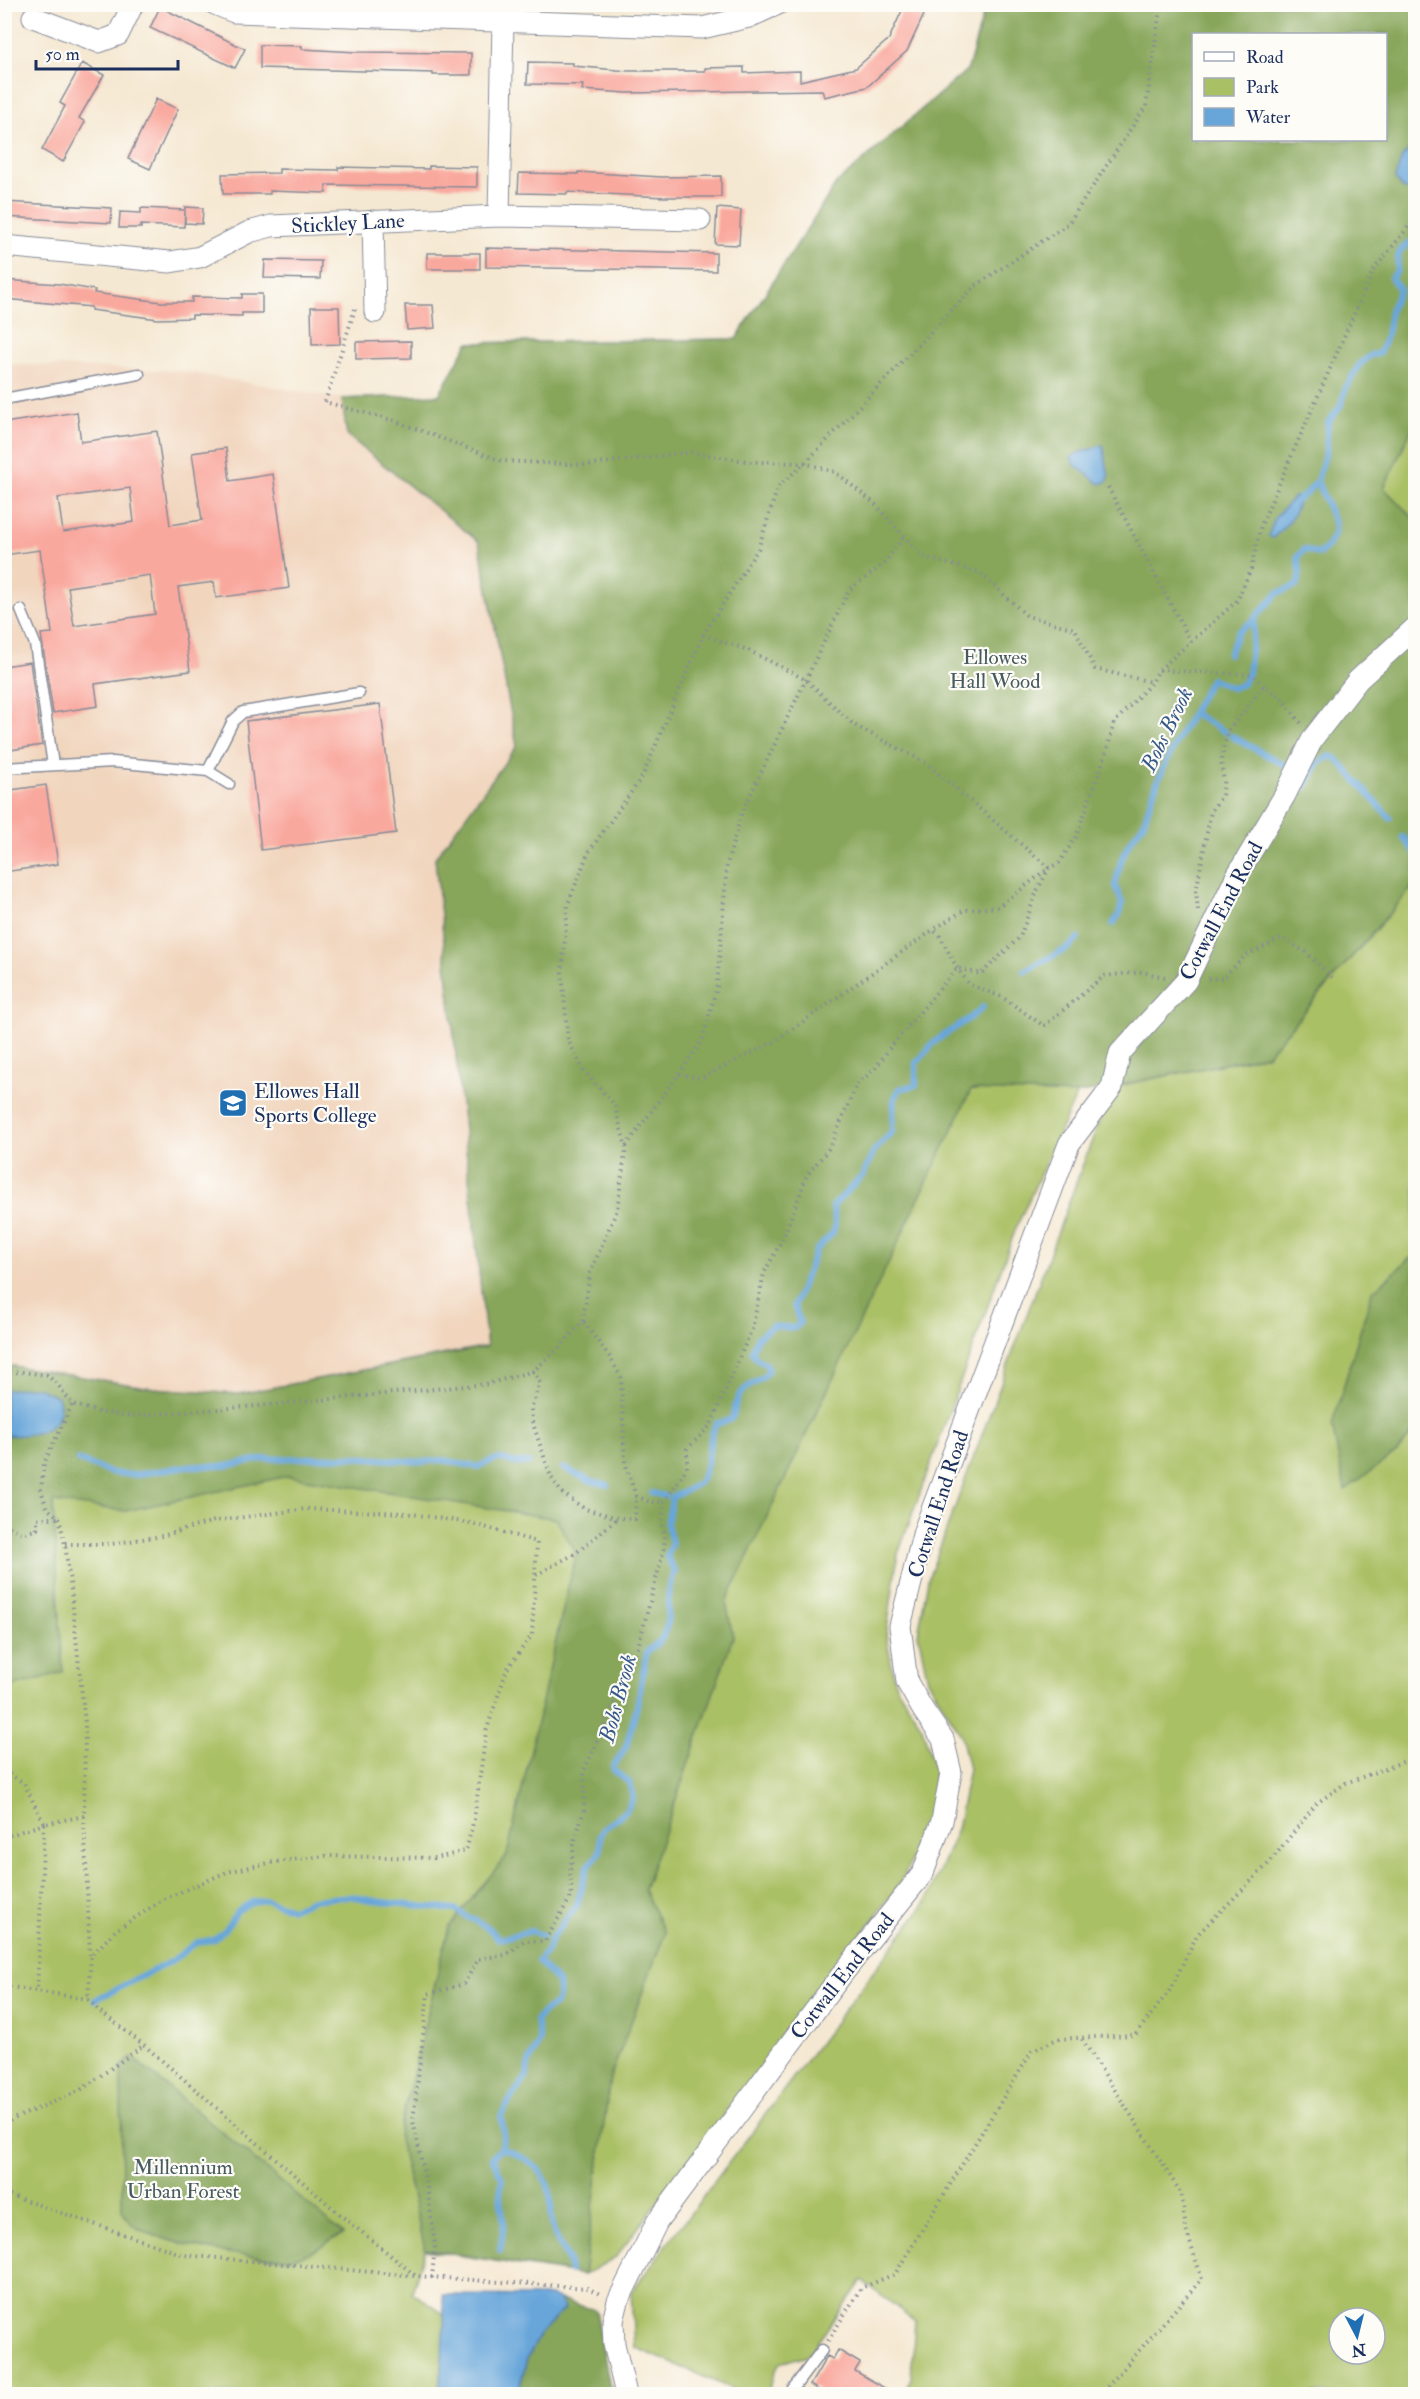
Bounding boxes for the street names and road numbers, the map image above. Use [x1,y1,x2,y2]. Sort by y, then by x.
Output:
street label: Stickley Lane [291,207,406,240]
street label: Cotwall End Road [1173,837,1270,985]
street label: Cotwall End Road [902,1426,975,1581]
street label: Cotwall End Road [784,1907,901,2045]

